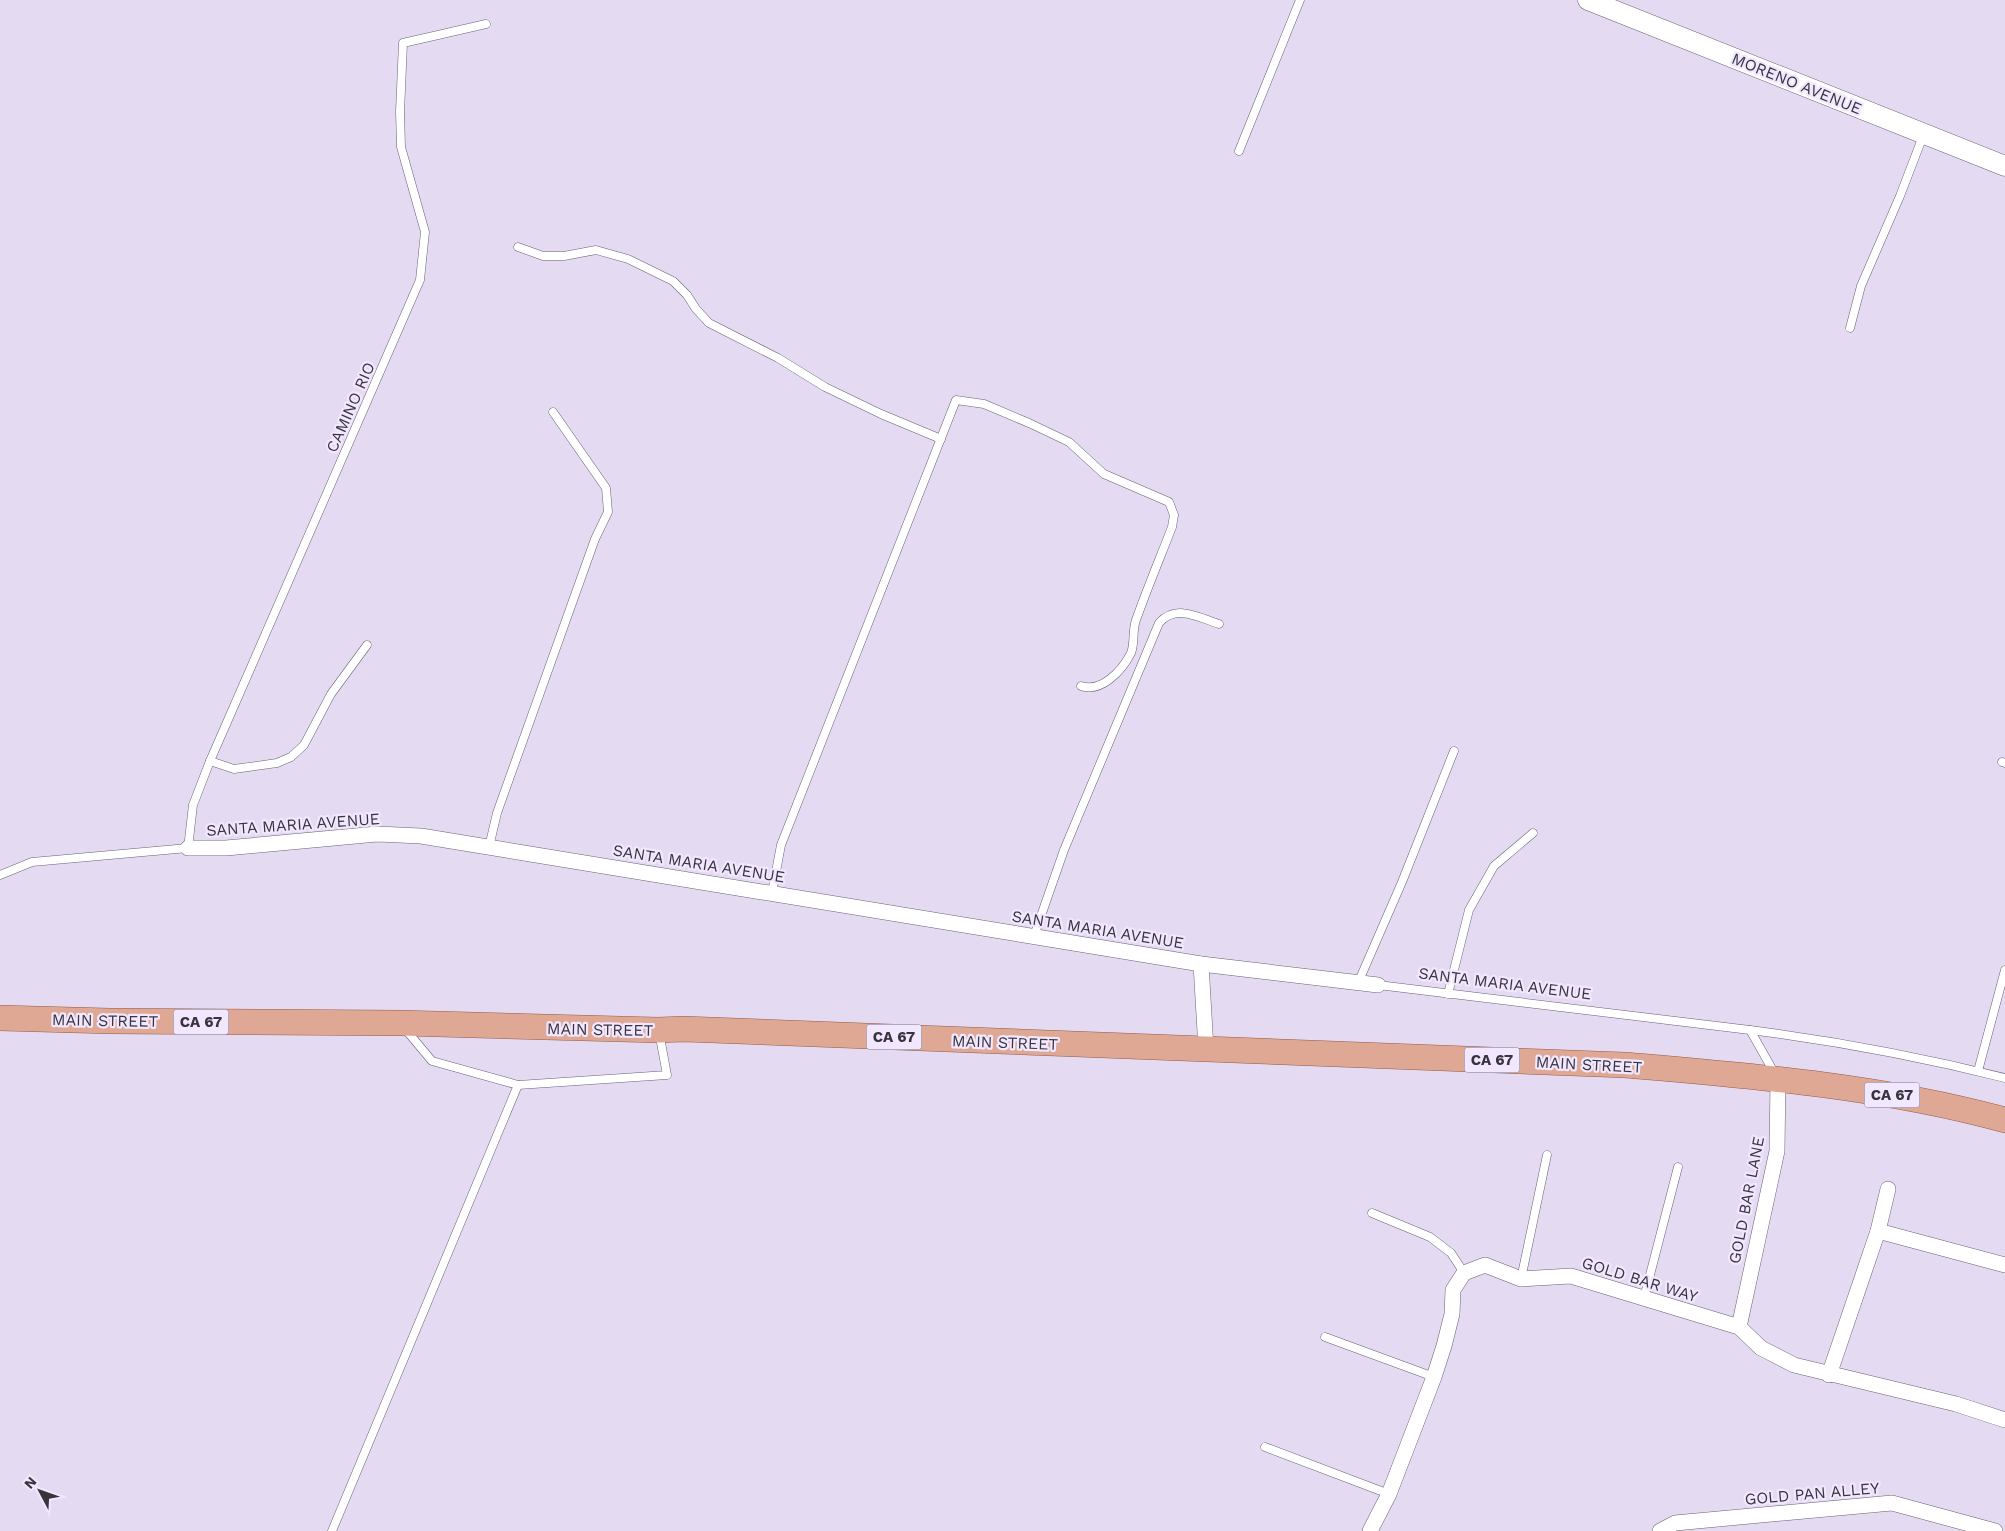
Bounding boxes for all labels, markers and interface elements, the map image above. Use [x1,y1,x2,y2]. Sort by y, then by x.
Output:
street label: MORENO AVENUE [1729,49,1865,118]
street label: CAMINO RIO [322,359,379,455]
street label: SANTA MARIA AVENUE [206,809,380,840]
street label: SANTA MARIA AVENUE [612,841,786,886]
street label: SANTA MARIA AVENUE [1011,907,1185,952]
street label: SANTA MARIA AVENUE [1418,963,1592,1004]
street label: MAIN STREET [52,1010,159,1031]
road number: CA 67 [174,1010,228,1034]
street label: MAIN STREET [547,1019,654,1040]
road number: CA 67 [866,1024,922,1050]
street label: MAIN STREET [952,1031,1059,1054]
road number: CA 67 [1464,1048,1520,1072]
street label: MAIN STREET [1535,1052,1643,1077]
road number: CA 67 [1864,1082,1920,1108]
street label: GOLD BAR LANE [1725,1135,1768,1265]
street label: GOLD BAR WAY [1580,1253,1700,1306]
north arrow [15,1466,65,1516]
text: N [21,1473,40,1492]
street label: GOLD PAN ALLEY [1744,1478,1880,1509]

